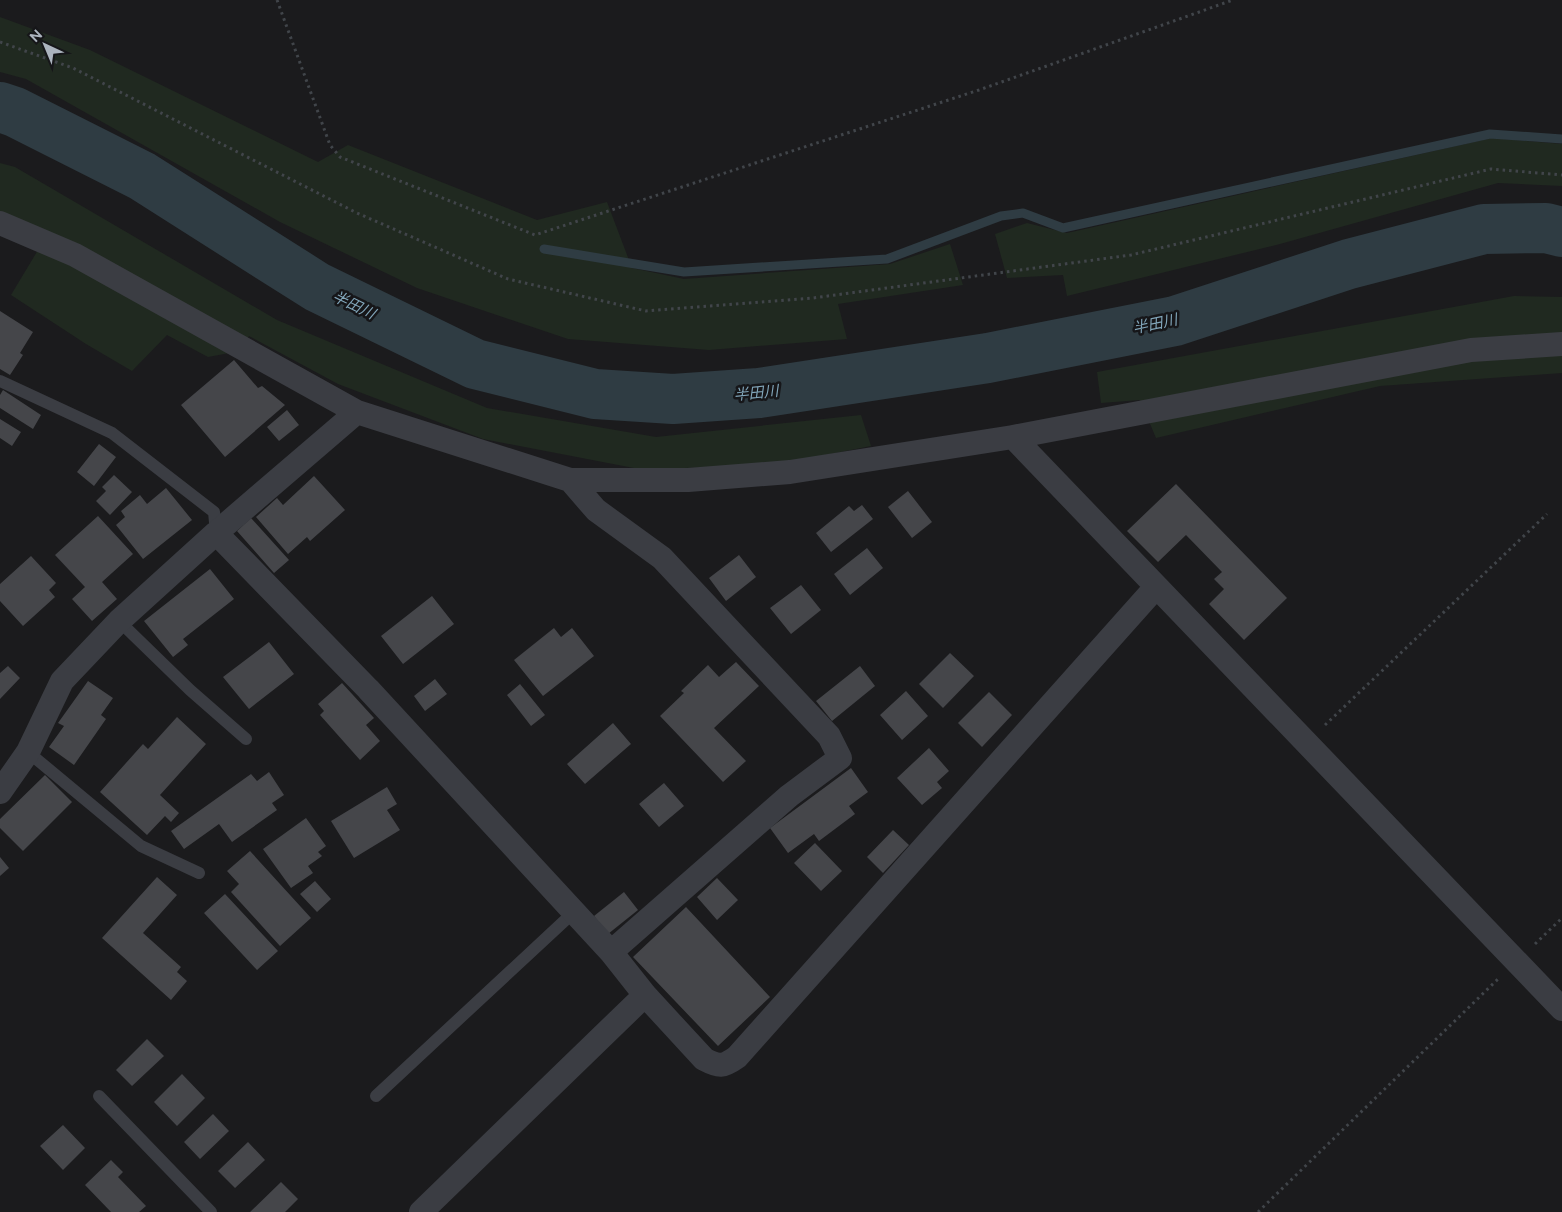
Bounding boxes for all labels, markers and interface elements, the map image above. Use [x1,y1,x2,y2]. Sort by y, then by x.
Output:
north arrow [20,20,70,70]
text: N [27,26,45,45]
water label: 半田川 [330,287,380,324]
water label: 半田川 [1131,310,1181,337]
water label: 半田川 [733,381,781,404]

